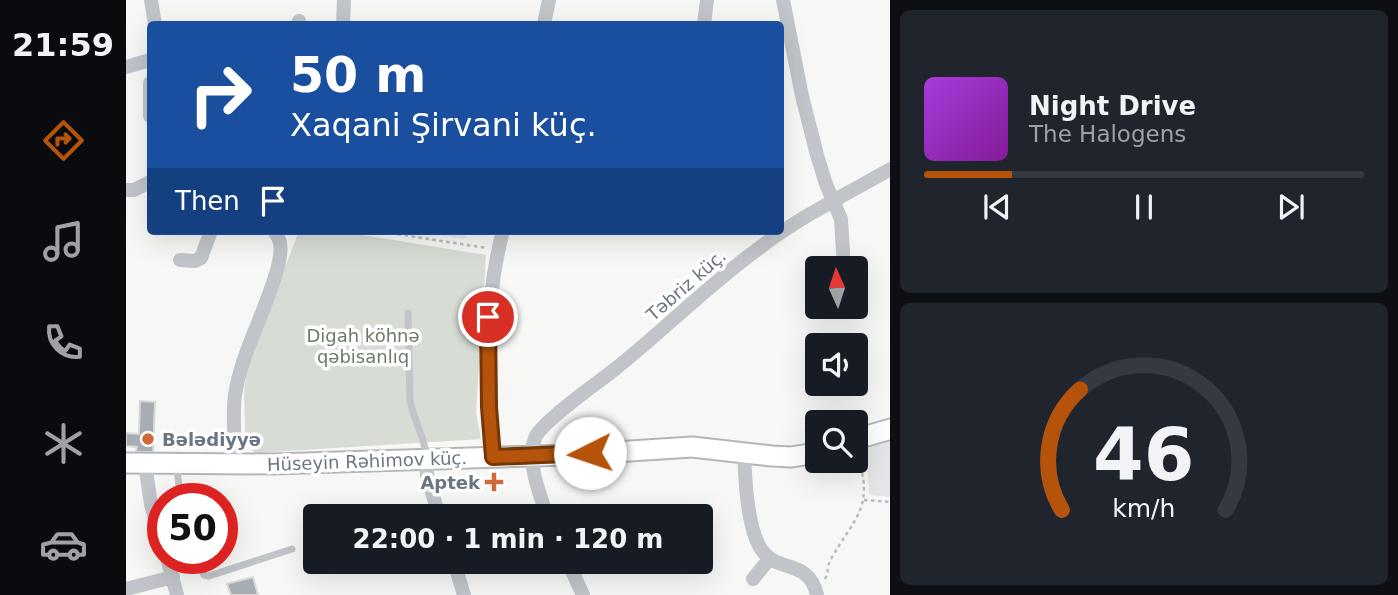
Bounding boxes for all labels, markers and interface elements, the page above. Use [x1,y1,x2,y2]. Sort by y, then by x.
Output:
text: 21:59 [12,26,114,64]
text: 50 m [290,47,426,104]
icon: right [175,49,266,140]
text: Night Drive [1029,91,1196,121]
text: Xaqani Şirvani küç. [290,106,597,144]
icon: directions [39,116,88,165]
text: The Halogens [1029,121,1186,147]
icon: arrive [254,182,292,220]
text: Then [175,186,240,216]
icon: previous [978,188,1016,226]
icon: pause [1125,188,1163,226]
icon: next [1272,188,1310,226]
icon: music [39,217,88,266]
street label: Təbriz küç. [641,245,730,326]
north arrow [805,256,868,318]
map controls [805,256,868,473]
pin [458,287,518,347]
icon: arrive [469,298,507,336]
icon: phone [39,318,88,367]
park label: Digah köhnə qəbisanlıq [306,325,420,367]
button: sound [805,333,868,396]
button: search [805,410,868,473]
text: 46 [1093,412,1195,497]
position arrow [553,416,627,490]
icon: climate [39,419,88,468]
place label: Bələdiyyə [162,429,261,450]
marker: Bələdiyyə [140,431,156,447]
street label: Hüseyin Rəhimov küç. [267,447,467,475]
place label: Aptek [420,472,481,493]
marker: Aptek [486,474,502,490]
speed limit sign: 50 [147,483,238,574]
text: km/h [1112,494,1176,523]
icon: car [39,520,88,569]
text: 22:00 · 1 min · 120 m [353,524,663,554]

